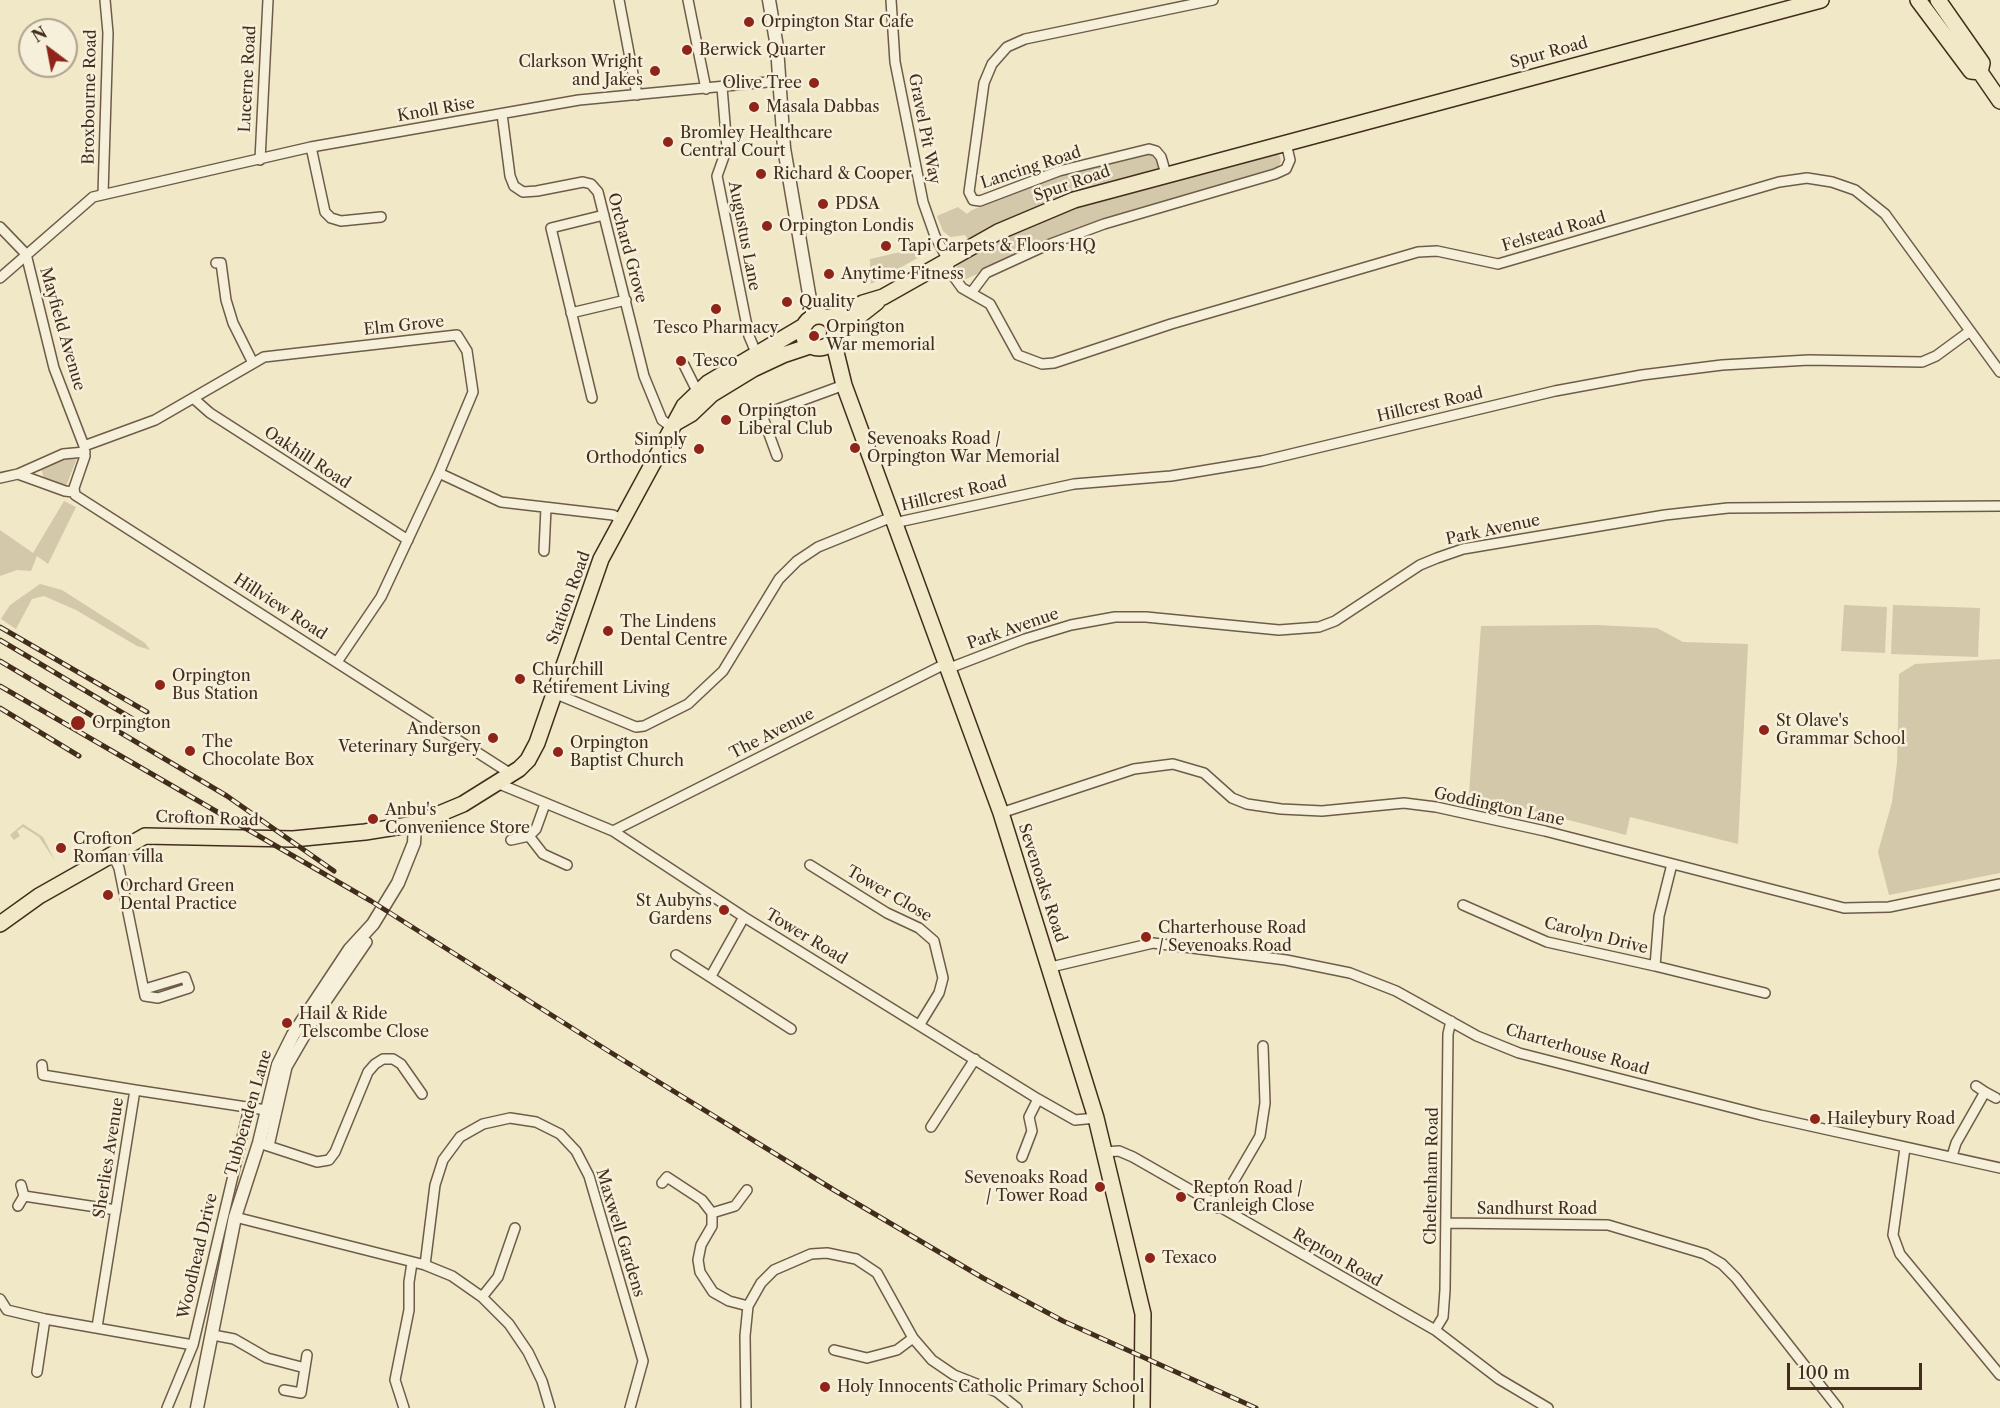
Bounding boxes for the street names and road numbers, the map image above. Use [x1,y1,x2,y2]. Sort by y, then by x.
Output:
street label: Lucerne Road [236,25,260,133]
street label: Broxbourne Road [79,29,101,165]
street label: Spur Road [1508,33,1590,73]
street label: Gravel Pit Way [904,72,944,186]
street label: Knoll Rise [396,94,476,126]
street label: Lancing Road [978,143,1084,193]
street label: Spur Road [1031,162,1113,206]
street label: Augustus Lane [724,180,764,292]
street label: Orchard Grove [603,191,651,305]
street label: Felstead Road [1500,208,1608,256]
street label: Mayfield Avenue [35,265,89,393]
street label: Elm Grove [363,312,445,340]
street label: Hillcrest Road [1375,383,1485,427]
street label: Oakhill Road [260,423,354,493]
street label: Hillcrest Road [899,472,1009,516]
street label: Park Avenue [1444,511,1542,549]
street label: Station Road [543,549,595,647]
street label: Hillview Road [230,570,330,644]
street label: Park Avenue [965,604,1061,654]
street label: The Avenue [727,705,817,763]
street label: Goddington Lane [1432,784,1566,830]
street label: Crofton Road [155,808,259,830]
street label: Sevenoaks Road [1014,821,1070,945]
street label: Tower Close [843,862,935,926]
street label: Tower Road [762,905,850,969]
street label: Carolyn Drive [1542,914,1650,958]
street label: Charterhouse Road [1503,1020,1651,1080]
street label: Tubbenden Lane [222,1048,276,1178]
street label: Sherlies Avenue [90,1096,128,1220]
street label: Cheltenham Road [1421,1107,1443,1245]
street label: Maxwell Gardens [591,1167,649,1299]
street label: Woodhead Drive [174,1191,222,1321]
street label: Sandhurst Road [1477,1199,1597,1219]
street label: Repton Road [1289,1225,1385,1291]

